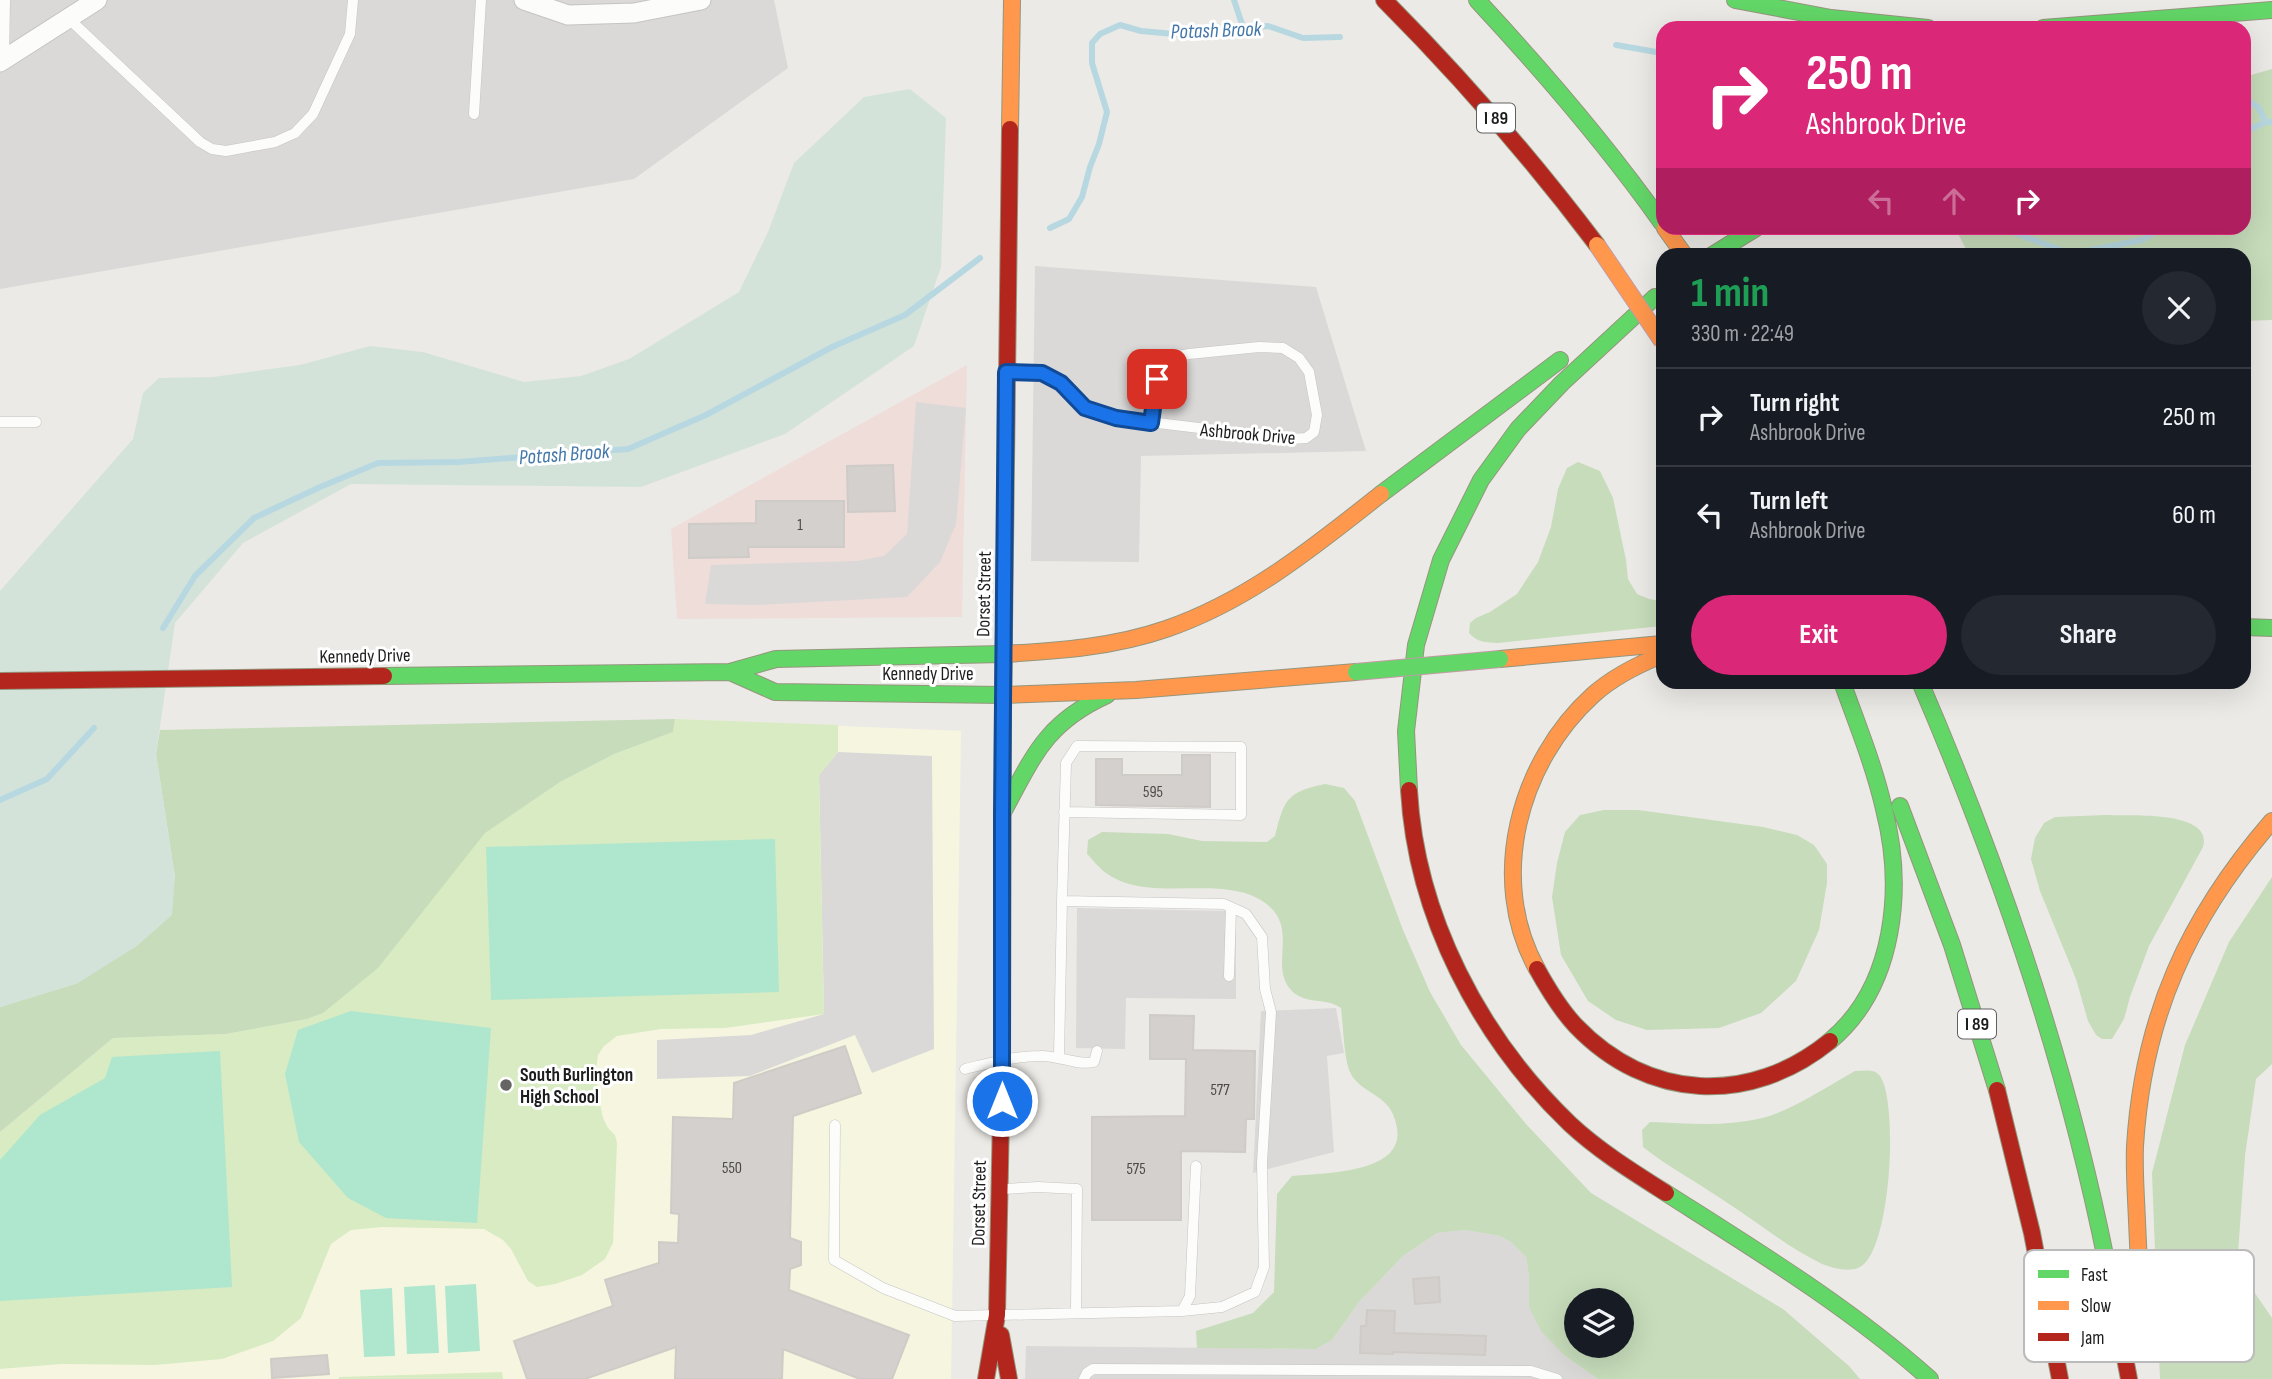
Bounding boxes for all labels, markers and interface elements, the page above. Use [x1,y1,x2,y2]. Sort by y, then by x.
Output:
water label: Potash Brook [1170,16,1263,45]
text: 250 m [1806,45,1912,104]
icon: right [1691,49,1782,140]
road number: I 89 [1477,104,1515,132]
text: Ashbrook Drive [1806,105,1967,144]
icon: left [1862,182,1900,220]
icon: ahead [1935,182,1973,220]
icon: right [2008,182,2046,220]
text: 1 min [1691,268,1769,319]
button: close [2142,271,2216,345]
text: 330 m · 22:49 [1691,320,1794,348]
pin [1127,349,1187,409]
icon: arrive [1138,360,1176,398]
text: Turn right [1750,388,1839,419]
icon: right [1691,398,1729,436]
text: 250 m [2162,402,2216,433]
street label: Ashbrook Drive [1198,419,1296,450]
text: Ashbrook Drive [1750,419,1865,447]
water label: Potash Brook [518,439,611,470]
text: Turn left [1750,486,1828,517]
icon: left [1691,496,1729,534]
text: 60 m [2172,500,2216,531]
house number: 1 [797,516,803,535]
text: Ashbrook Drive [1750,517,1865,545]
street label: Dorset Street [972,551,997,637]
button: Exit [1691,595,1947,675]
button: Share [1961,595,2216,675]
street label: Kennedy Drive [319,644,411,669]
street label: Kennedy Drive [882,663,974,686]
house number: 595 [1143,783,1163,802]
road number: I 89 [1958,1009,1996,1038]
place label: South Burlington High School [520,1064,633,1109]
position arrow [965,1064,1039,1138]
marker: South Burlington High School [498,1077,514,1093]
house number: 577 [1210,1081,1230,1100]
house number: 550 [722,1159,742,1178]
street label: Dorset Street [967,1160,992,1246]
house number: 575 [1126,1160,1146,1179]
legend [2024,1250,2254,1362]
text: Fast [2081,1264,2108,1287]
map controls [1564,1288,1634,1358]
button: layers [1564,1288,1634,1358]
text: Slow [2081,1295,2111,1318]
text: Jam [2080,1327,2104,1350]

